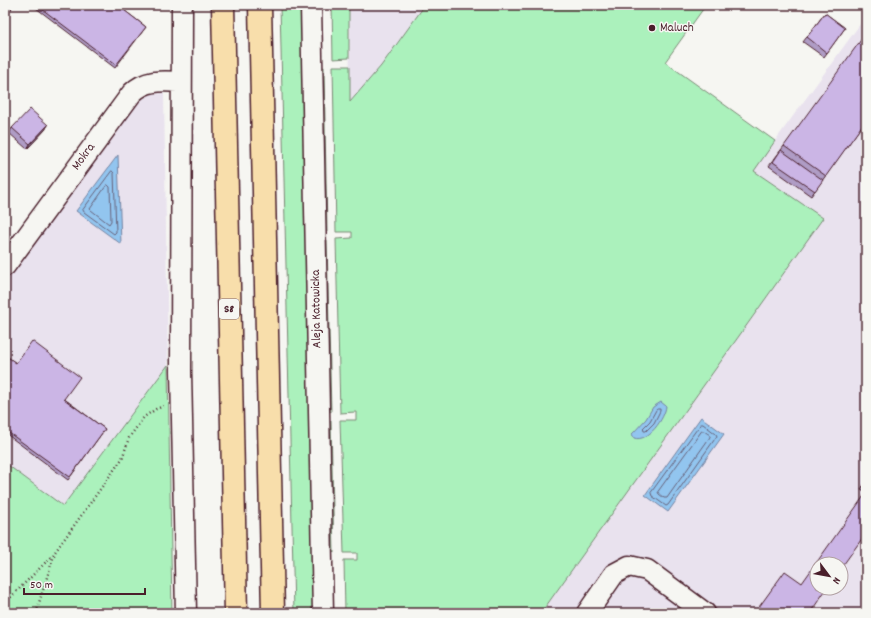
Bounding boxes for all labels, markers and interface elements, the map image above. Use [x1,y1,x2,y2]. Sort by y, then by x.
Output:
place label: Maluch [660,19,694,38]
marker: Maluch [647,23,657,33]
street label: Mokra [68,139,101,175]
street label: Aleja Katowicka [307,269,327,348]
road number: S8 [219,299,239,319]
north arrow [809,556,849,596]
scale bar [24,570,145,596]
text: N [827,574,844,587]
text: 50 m [30,577,53,594]

